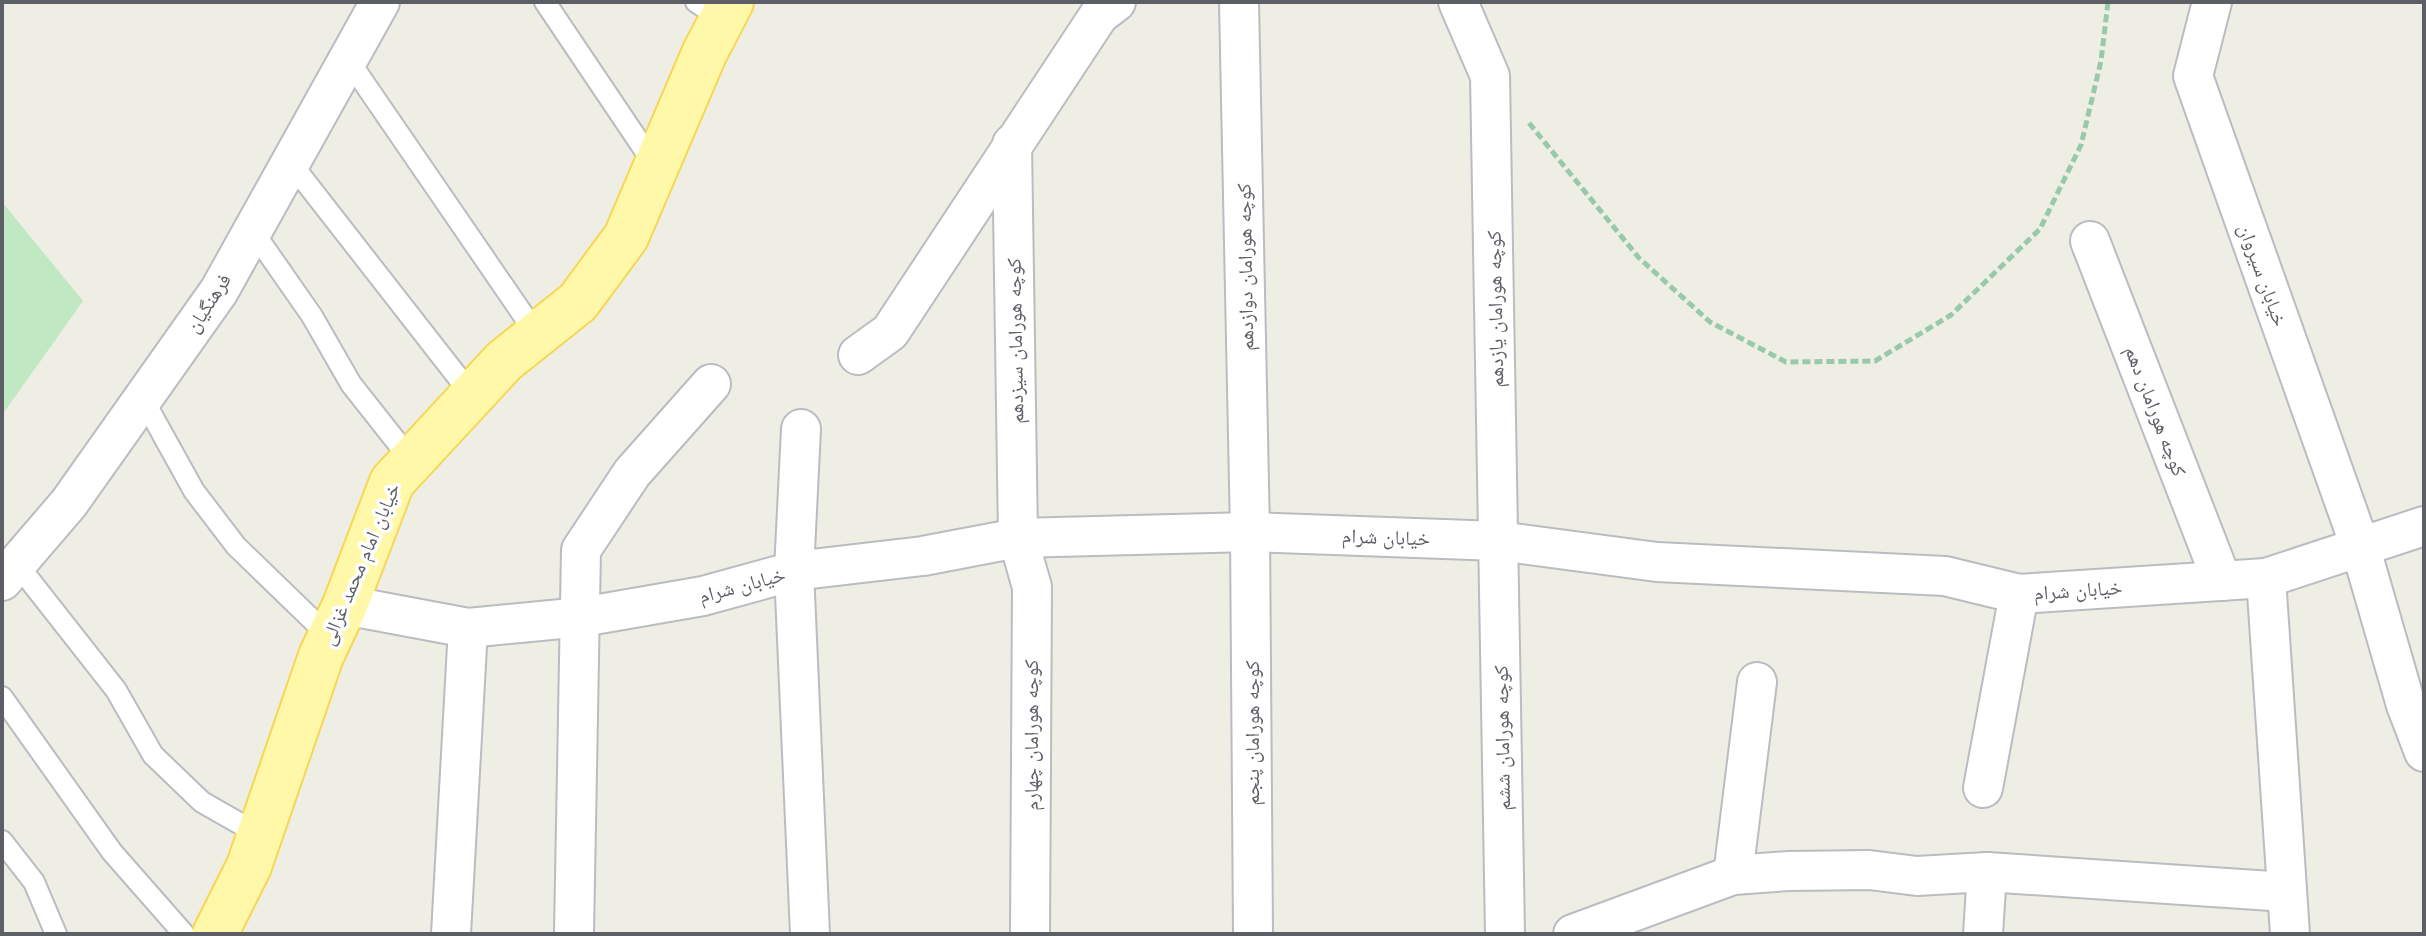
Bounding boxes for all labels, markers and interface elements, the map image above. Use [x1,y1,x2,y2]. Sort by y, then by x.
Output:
street label: کوچه هورامان دوازدهم [1233,183,1260,351]
street label: خیابان سیروان [2233,221,2292,330]
street label: کوچه هورامان يازدهم [1483,230,1510,388]
street label: کوچه هورامان سيزدهم [1003,258,1030,424]
street label: فرهنگیان [181,269,236,337]
street label: کوچه هورامان دهم [2118,343,2191,480]
street label: خیابان امام محمد غزالی [316,479,407,649]
street label: خیابان شرام [1341,524,1431,553]
street label: خیابان شرام [696,563,789,610]
street label: خیابان شرام [2033,576,2123,607]
street label: کوچه هورامان چهارم [1020,659,1045,811]
street label: کوچه هورامان پنجم [1241,660,1266,806]
street label: کوچه هورامان ششم [1490,665,1517,811]

